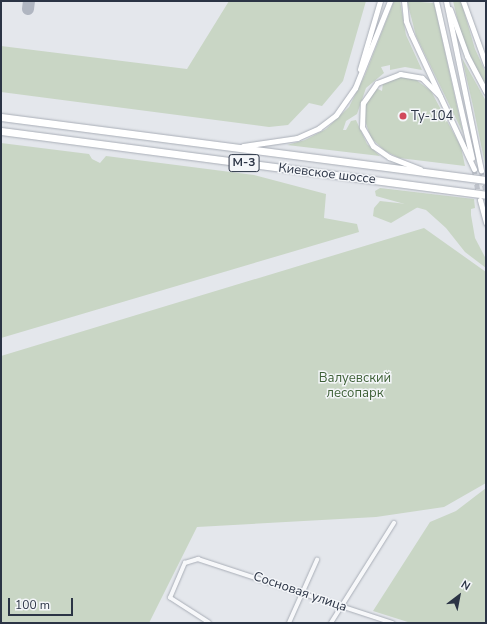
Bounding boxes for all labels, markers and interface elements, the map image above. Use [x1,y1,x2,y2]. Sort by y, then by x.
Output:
place label: Ту-104 [411,108,453,124]
marker: Ту-104 [398,111,408,121]
road number: М-3 [228,153,260,173]
street label: Киевское шоссе [277,160,377,188]
park label: Валуевский лесопарк [319,371,391,402]
street label: Сосновая улица [251,569,349,615]
north arrow [439,576,479,616]
text: N [458,577,473,594]
scale bar [10,590,75,616]
text: 100 m [15,597,50,613]

